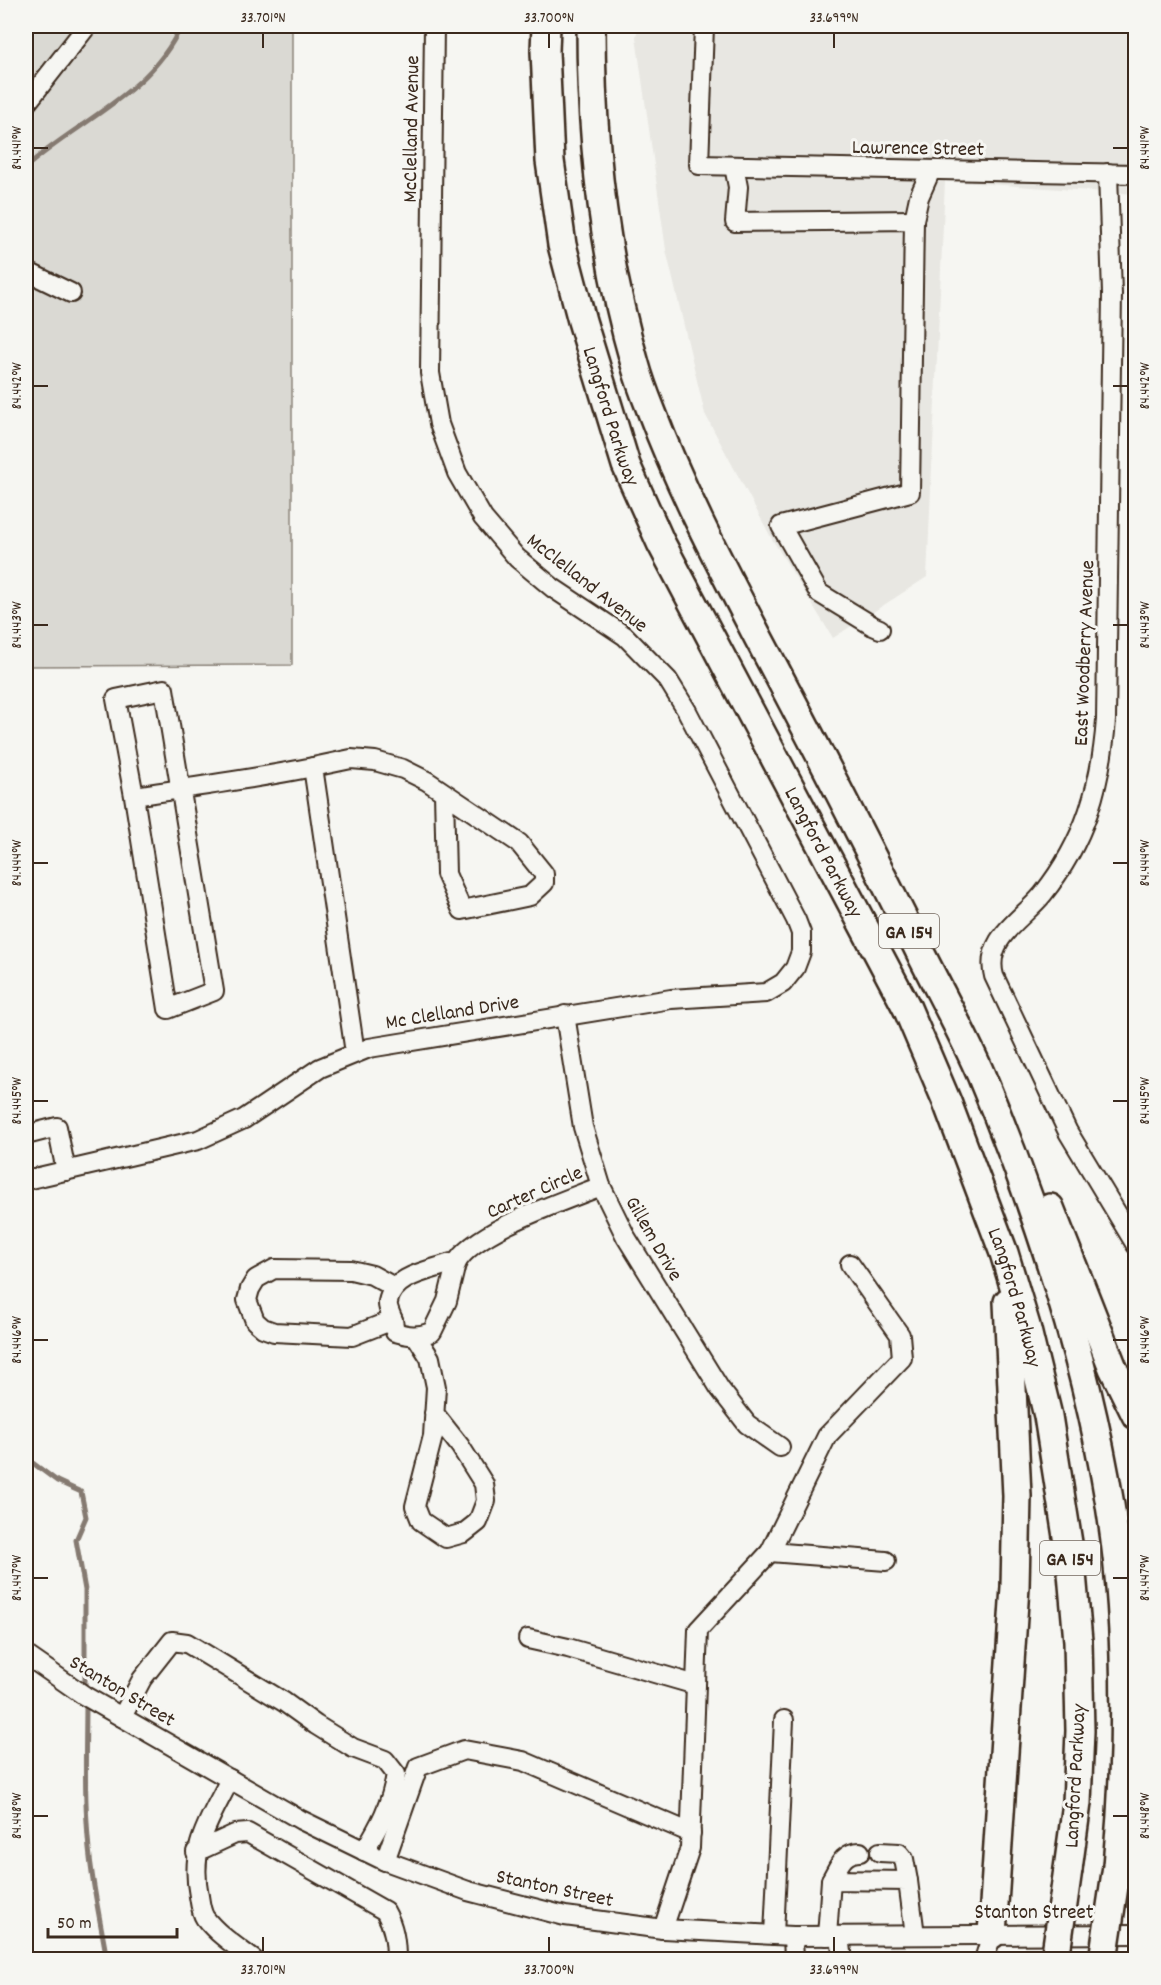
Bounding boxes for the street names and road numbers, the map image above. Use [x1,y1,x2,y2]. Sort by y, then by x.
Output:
street label: McClelland Avenue [397,55,429,203]
street label: Lawrence Street [852,134,985,166]
street label: Langford Parkway [573,344,646,492]
street label: McClelland Avenue [519,527,653,641]
street label: East Woodberry Avenue [1068,560,1104,747]
street label: Langford Parkway [775,782,869,924]
road number: GA 154 [879,914,939,948]
street label: Mc Clelland Drive [384,989,521,1039]
street label: Carter Circle [482,1159,588,1228]
street label: Gillem Drive [616,1192,689,1287]
street label: Langford Parkway [978,1224,1048,1371]
road number: GA 154 [1040,1541,1100,1575]
street label: Stanton Street [63,1649,180,1736]
street label: Langford Parkway [1058,1703,1096,1849]
street label: Stanton Street [493,1863,616,1917]
street label: Stanton Street [974,1899,1094,1929]

